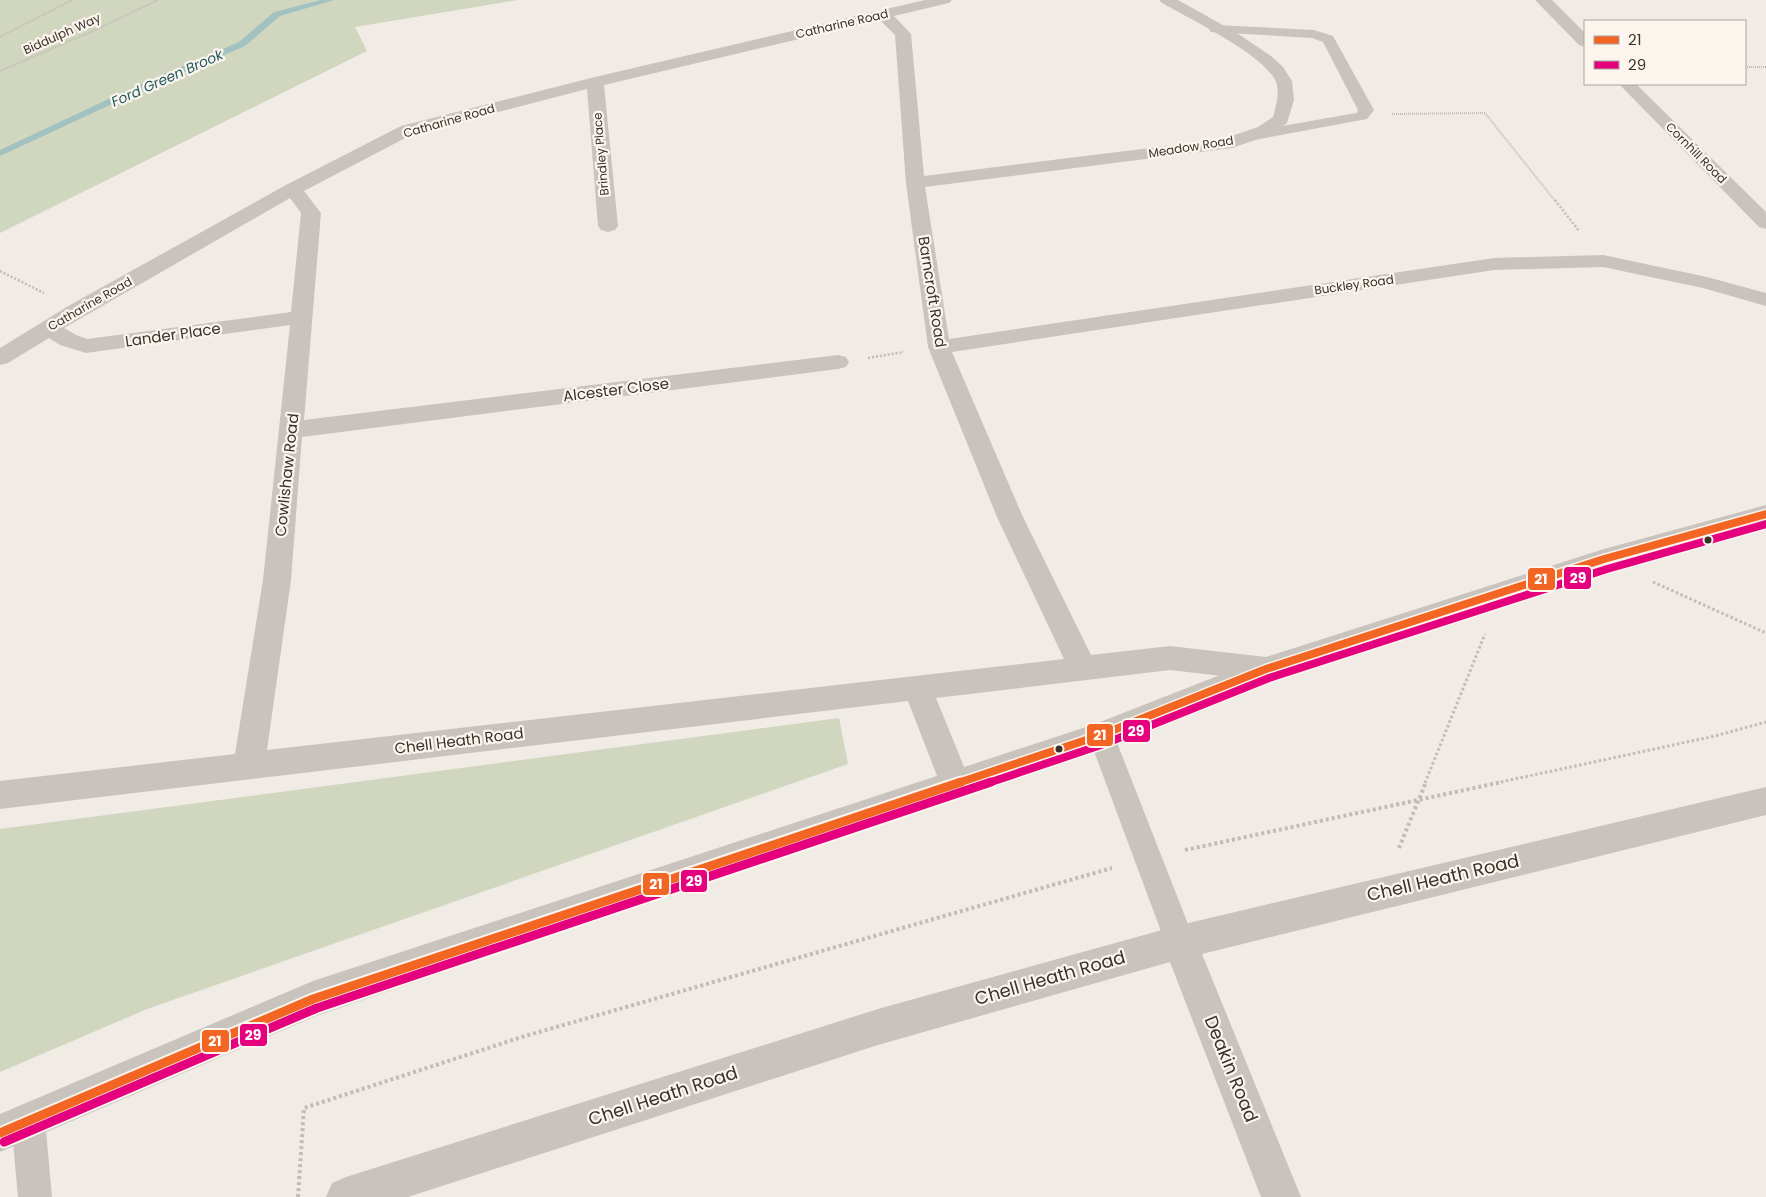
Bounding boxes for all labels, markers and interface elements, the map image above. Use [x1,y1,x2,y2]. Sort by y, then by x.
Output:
street label: Catharine Road [794,5,890,42]
street label: Biddulph Way [21,9,103,58]
legend [1584,20,1746,85]
text: 21 [1628,29,1641,50]
water label: Ford Green Brook [108,44,227,112]
text: 29 [1628,54,1646,75]
street label: Catharine Road [401,99,497,142]
street label: Brindley Place [588,112,613,196]
street label: Cornhill Road [1662,118,1731,187]
street label: Meadow Road [1147,131,1235,162]
street label: Barncroft Road [913,235,952,349]
street label: Buckley Road [1313,271,1395,298]
street label: Catharine Road [45,273,135,335]
street label: Lander Place [124,317,222,352]
street label: Alcester Close [562,373,670,406]
street label: Cowlishaw Road [270,412,303,538]
unlabelled marker [1703,535,1713,545]
line badge: 29 [1563,566,1592,590]
line badge: 21 [1527,567,1556,591]
text: 29 [1570,568,1586,588]
text: 21 [1534,569,1548,589]
line badge: 29 [1122,719,1151,743]
text: 29 [1128,721,1144,741]
street label: Chell Heath Road [393,722,525,759]
line badge: 21 [1086,723,1114,747]
text: 21 [1093,725,1107,745]
unlabelled marker [1054,744,1064,754]
street label: Chell Heath Road [1364,848,1522,907]
line badge: 29 [680,869,708,893]
text: 29 [686,871,702,891]
line badge: 21 [642,872,670,896]
text: 21 [649,874,663,894]
street label: Chell Heath Road [972,944,1128,1011]
street label: Deakin Road [1199,1012,1264,1126]
line badge: 29 [239,1023,268,1047]
text: 29 [245,1025,261,1045]
line badge: 21 [201,1029,230,1053]
text: 21 [208,1031,222,1051]
street label: Chell Heath Road [585,1060,741,1131]

